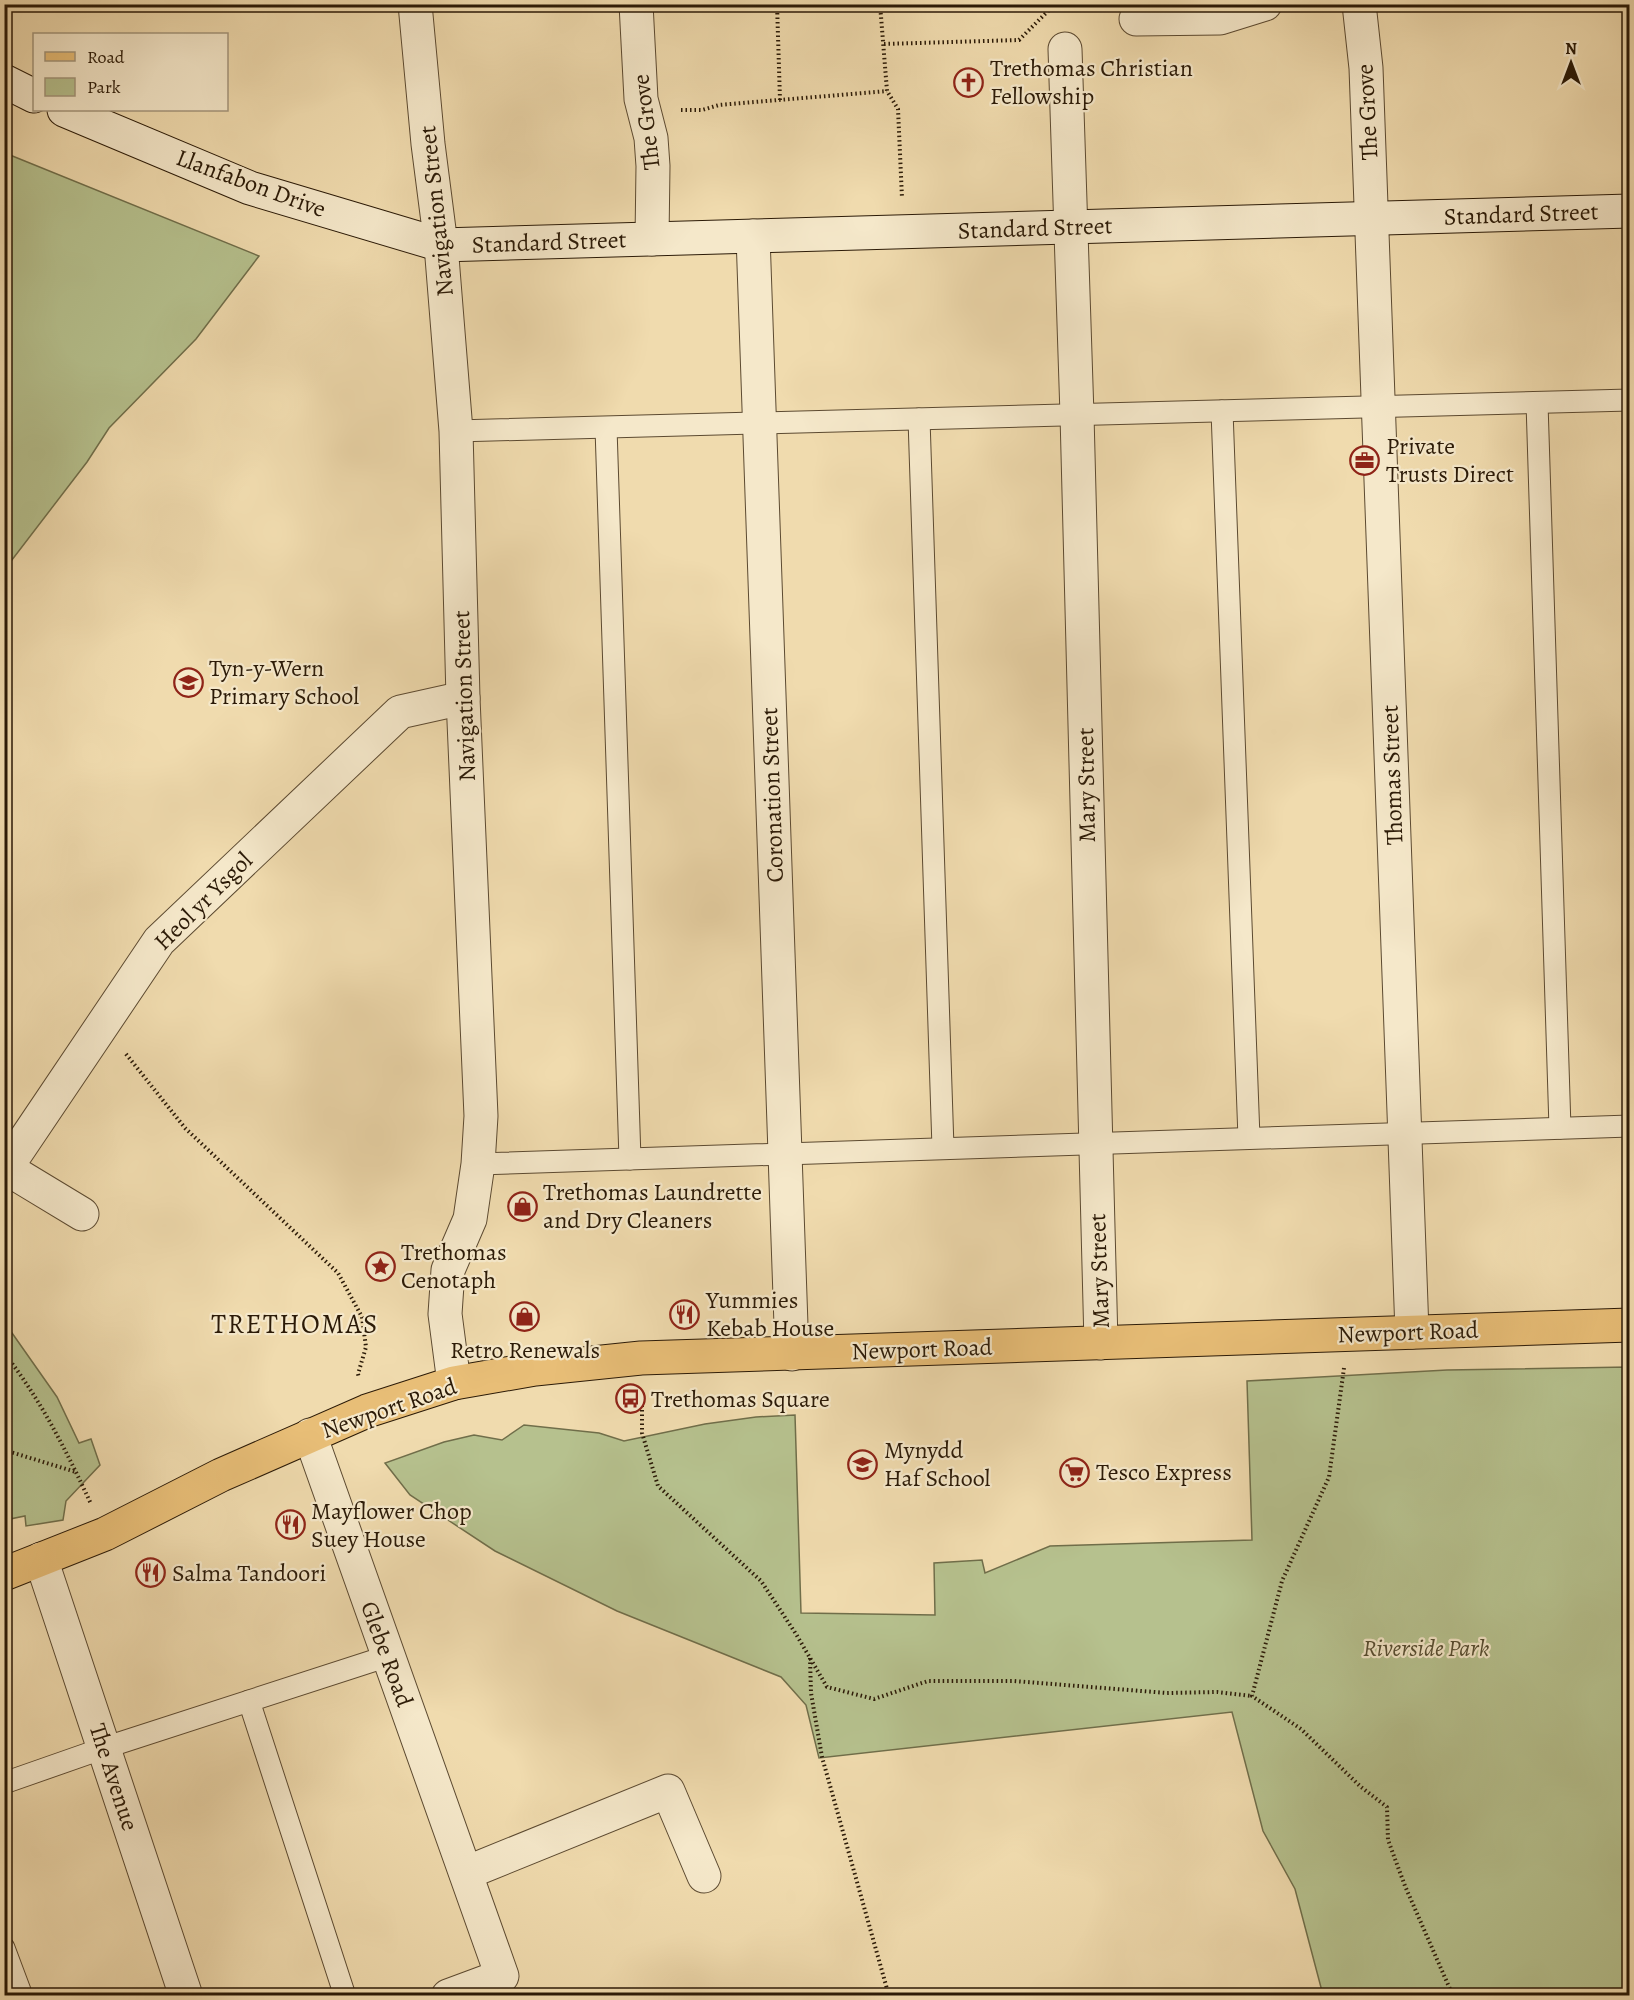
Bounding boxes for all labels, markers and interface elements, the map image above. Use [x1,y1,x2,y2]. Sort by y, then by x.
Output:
legend [33,33,228,111]
north arrow [1541,33,1601,93]
text: N [1565,38,1577,60]
text: Road [87,45,125,69]
place label: Trethomas Christian Fellowship [990,52,1193,112]
street label: The Grove [1348,63,1386,161]
church icon: Trethomas Christian Fellowship [953,66,985,98]
street label: The Grove [624,72,668,172]
text: Park [87,75,121,99]
street label: Navigation Street [411,124,461,298]
street label: Llanfabon Drive [172,141,330,225]
street label: Standard Street [1443,195,1599,233]
street label: Standard Street [957,209,1113,247]
street label: Standard Street [471,223,627,261]
place label: Private Trusts Direct [1386,430,1514,490]
office icon: Private Trusts Direct [1349,444,1381,476]
street label: Navigation Street [445,610,483,782]
place label: Tyn-y-Wern Primary School [209,652,359,712]
school or university icon: Tyn-y-Wern Primary School [172,666,204,698]
street label: Thomas Street [1374,704,1410,846]
street label: Coronation Street [753,707,791,883]
street label: Mary Street [1069,727,1103,843]
street label: Heol yr Ysgol [147,845,259,957]
place label: Trethomas Laundrette and Dry Cleaners [543,1176,762,1236]
shop icon: Trethomas Laundrette and Dry Cleaners [506,1190,538,1222]
street label: Mary Street [1081,1213,1117,1329]
place label: Trethomas Cenotaph [401,1236,507,1296]
place icon: Trethomas Cenotaph [364,1250,396,1282]
place label: Yummies Kebab House [705,1284,834,1344]
restaurant icon: Yummies Kebab House [669,1298,701,1330]
shop icon: Retro Renewals [509,1301,541,1333]
district label: TRETHOMAS [211,1306,379,1342]
street label: Newport Road [1337,1314,1479,1350]
street label: Newport Road [851,1331,993,1367]
place label: Retro Renewals [450,1334,600,1366]
street label: Newport Road [317,1370,461,1446]
bus stop icon: Trethomas Square [614,1383,646,1415]
place label: Trethomas Square [651,1383,830,1415]
place label: Mynydd Haf School [884,1434,991,1494]
school or university icon: Mynydd Haf School [847,1448,879,1480]
supermarket icon: Tesco Express [1059,1456,1091,1488]
place label: Tesco Express [1096,1456,1232,1488]
place label: Mayflower Chop Suey House [311,1495,472,1555]
restaurant icon: Mayflower Chop Suey House [274,1509,306,1541]
restaurant icon: Salma Tandoori [135,1557,167,1589]
place label: Salma Tandoori [172,1557,326,1589]
street label: Glebe Road [353,1597,421,1711]
park label: Riverside Park [1363,1632,1490,1664]
street label: The Avenue [82,1719,146,1835]

